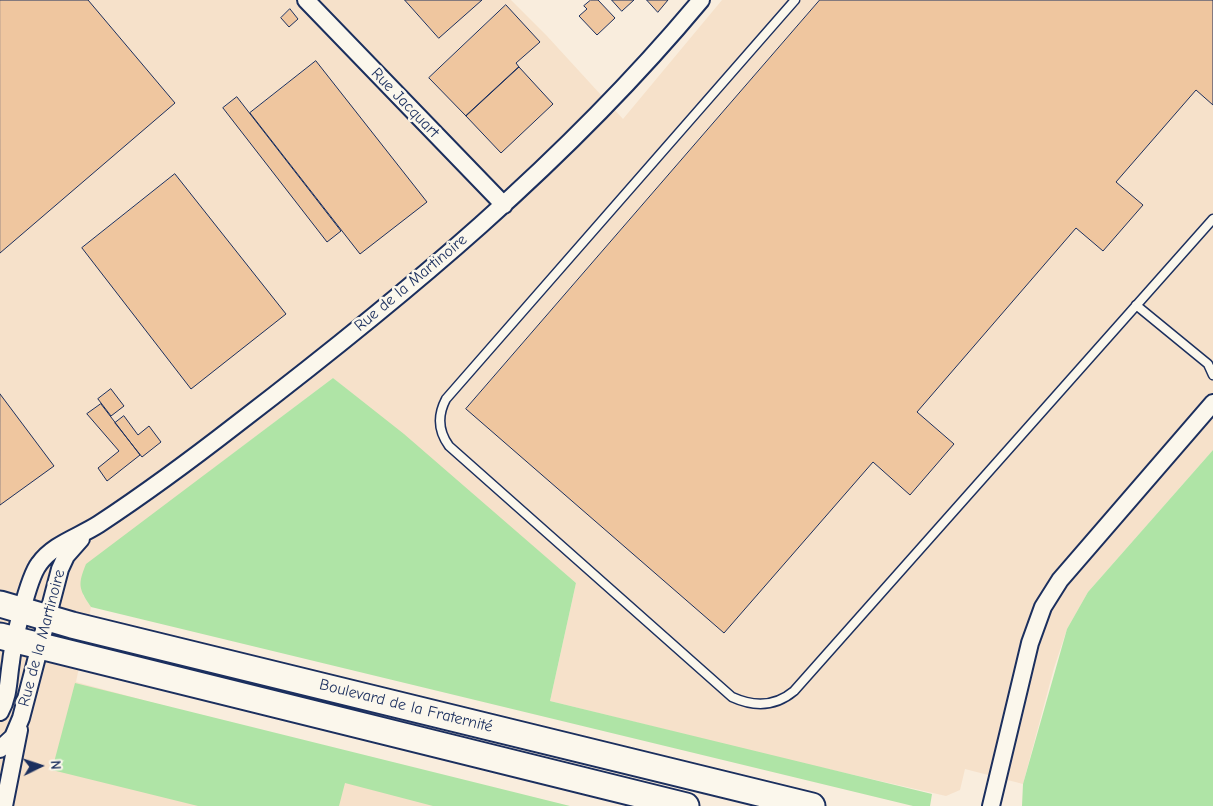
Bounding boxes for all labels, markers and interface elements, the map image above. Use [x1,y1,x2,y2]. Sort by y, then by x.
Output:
street label: Rue Jacquart [367,64,443,142]
street label: Rue de la Martinoire [351,230,471,336]
street label: Rue de la Martinoire [14,567,70,709]
street label: Boulevard de la Fraternité [317,675,495,737]
north arrow [15,741,65,791]
text: N [47,760,64,770]

